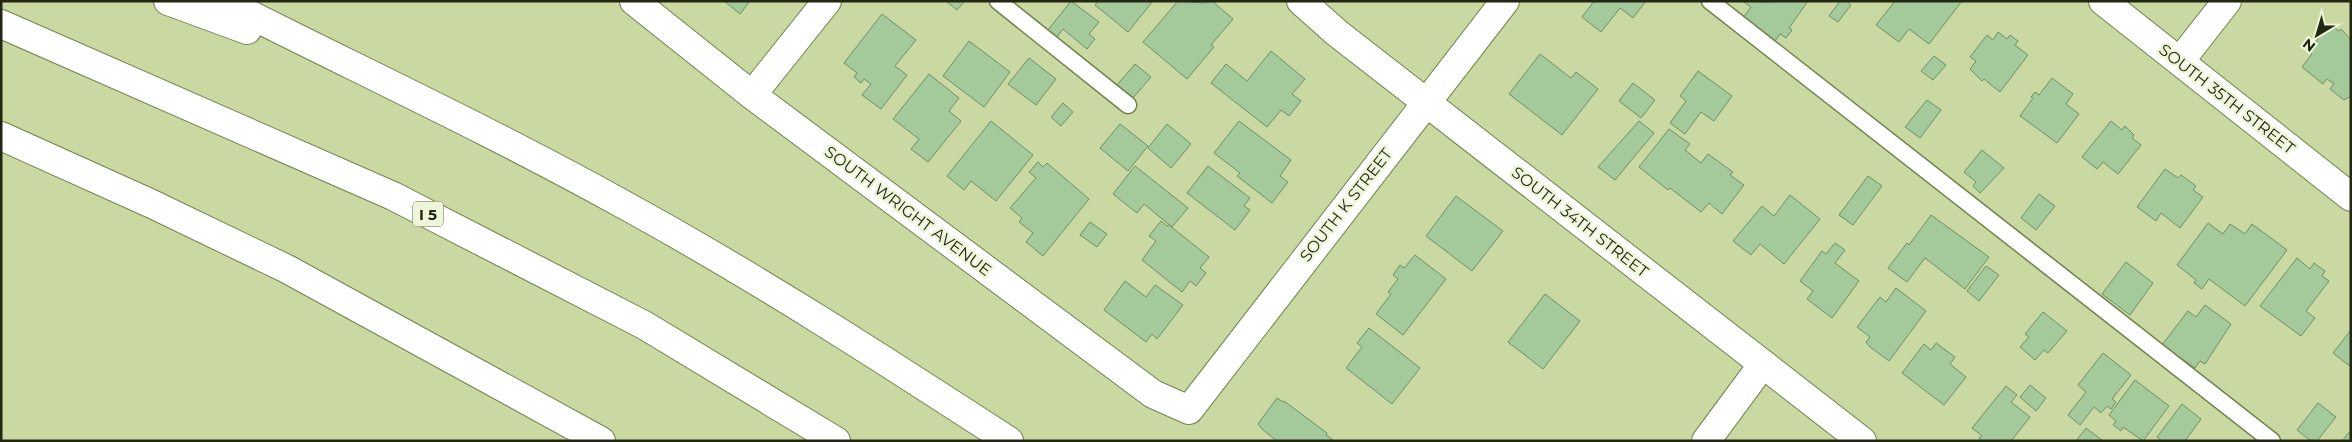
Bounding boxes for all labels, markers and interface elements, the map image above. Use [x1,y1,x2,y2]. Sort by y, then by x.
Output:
north arrow [2292,10,2342,60]
text: N [2299,35,2319,56]
street label: SOUTH 35TH STREET [2155,40,2299,158]
street label: SOUTH WRIGHT AVENUE [821,142,995,280]
street label: SOUTH K STREET [1296,144,1397,265]
street label: SOUTH 34TH STREET [1508,163,1653,282]
road number: I 5 [413,202,443,226]

